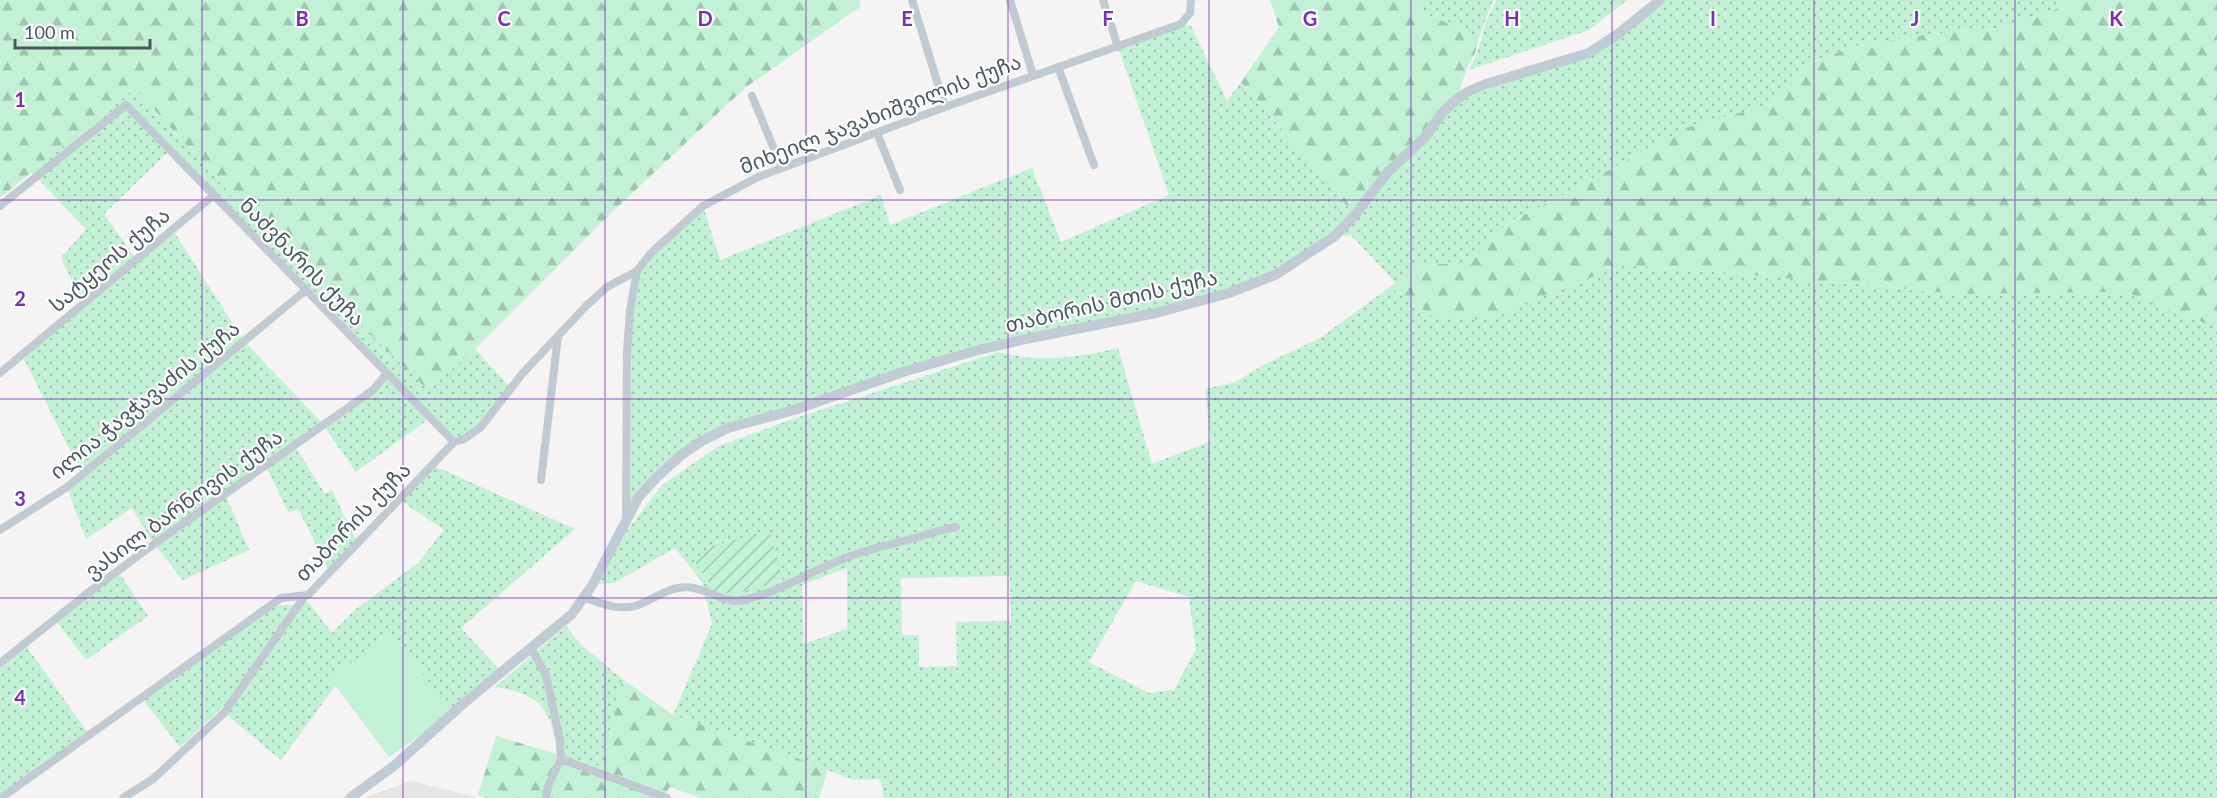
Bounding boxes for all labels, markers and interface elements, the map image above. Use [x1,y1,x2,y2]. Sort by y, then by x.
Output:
text: B [295,6,309,30]
text: C [497,6,511,30]
text: D [697,6,713,30]
text: E [901,6,913,30]
text: F [1102,6,1114,30]
text: G [1303,6,1317,30]
text: H [1504,6,1520,30]
text: I [1710,6,1716,30]
text: J [1911,6,1919,30]
text: K [2109,6,2123,30]
scale bar [15,12,150,50]
text: 100 m [24,21,75,43]
street label: მიხეილ ჯავახიშვილის ქუჩა [736,48,1025,180]
text: 1 [14,87,26,111]
street label: ნაძვნარის ქუჩა [235,192,371,331]
street label: სატყეოს ქუჩა [44,201,175,317]
street label: თაბორის მთის ქუჩა [1002,263,1220,338]
text: 2 [14,286,26,310]
street label: ილია ჭავჭავაძის ქუჩა [44,315,245,485]
street label: ვასილ ბარნოვის ქუჩა [79,423,288,585]
street label: თაბორის ქუჩა [289,456,416,586]
text: 3 [14,486,26,510]
text: 4 [14,685,26,709]

